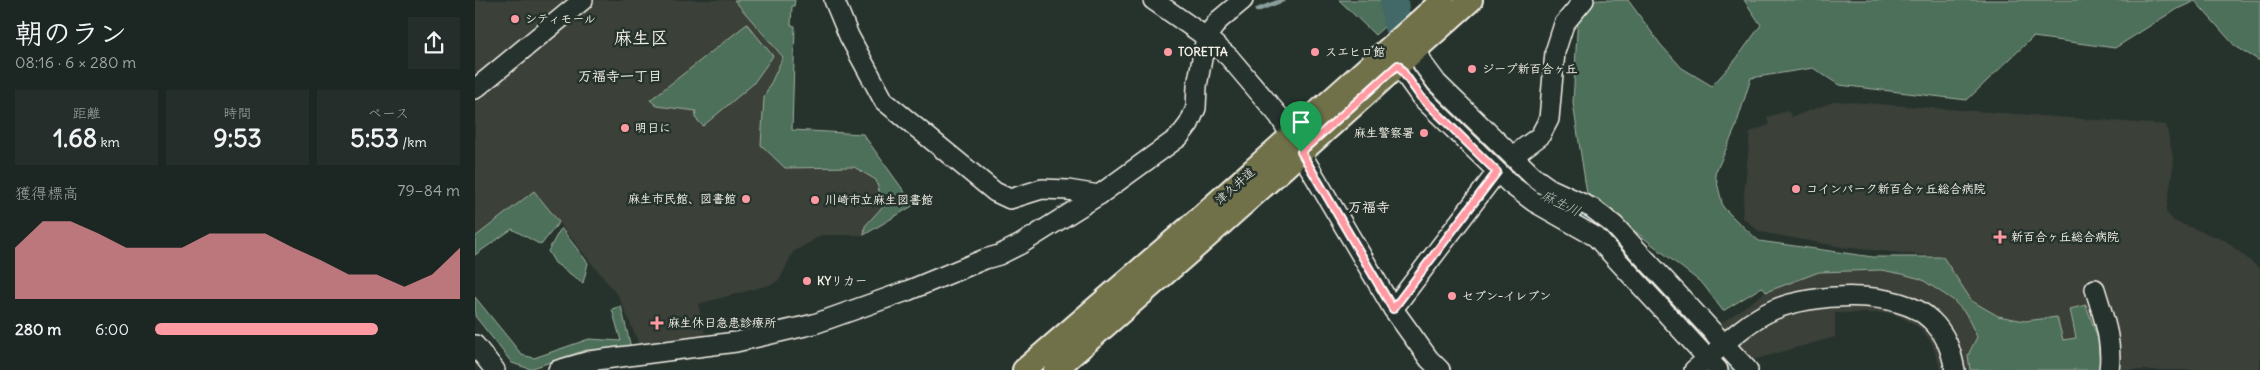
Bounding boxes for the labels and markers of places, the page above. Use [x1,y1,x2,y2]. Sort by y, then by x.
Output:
place label: シティモール [525,11,596,26]
marker: シティモール [509,13,521,25]
place label: TORETTA [1178,44,1228,59]
place label: スエヒロ館 [1325,44,1385,59]
marker: TORETTA [1162,46,1174,58]
marker: スエヒロ館 [1309,46,1321,58]
place label: ジープ新百合ヶ丘 [1482,61,1578,76]
marker: ジープ新百合ヶ丘 [1466,63,1478,75]
pin [1280,101,1322,152]
place label: 明日に [635,120,671,135]
marker: 明日に [619,122,631,134]
place label: 麻生警察署 [1354,125,1414,140]
marker: 麻生警察署 [1418,127,1430,139]
place label: コインパーク新百合ヶ丘総合病院 [1806,181,1986,196]
marker: コインパーク新百合ヶ丘総合病院 [1790,183,1802,195]
place label: 麻生市民館、図書館 [628,191,736,206]
place label: 川崎市立麻生図書館 [825,192,933,207]
marker: 麻生市民館、図書館 [740,193,752,205]
marker: 川崎市立麻生図書館 [809,194,821,206]
place label: 新百合ヶ丘総合病院 [2011,229,2119,244]
marker: 新百合ヶ丘総合病院 [1993,230,2007,244]
place label: KYリカー [817,273,867,288]
marker: KYリカー [801,275,813,287]
place label: セブン-イレブン [1462,288,1551,303]
marker: セブン-イレブン [1446,290,1458,302]
place label: 麻生休日急患診療所 [668,315,777,330]
marker: 麻生休日急患診療所 [650,316,664,330]

